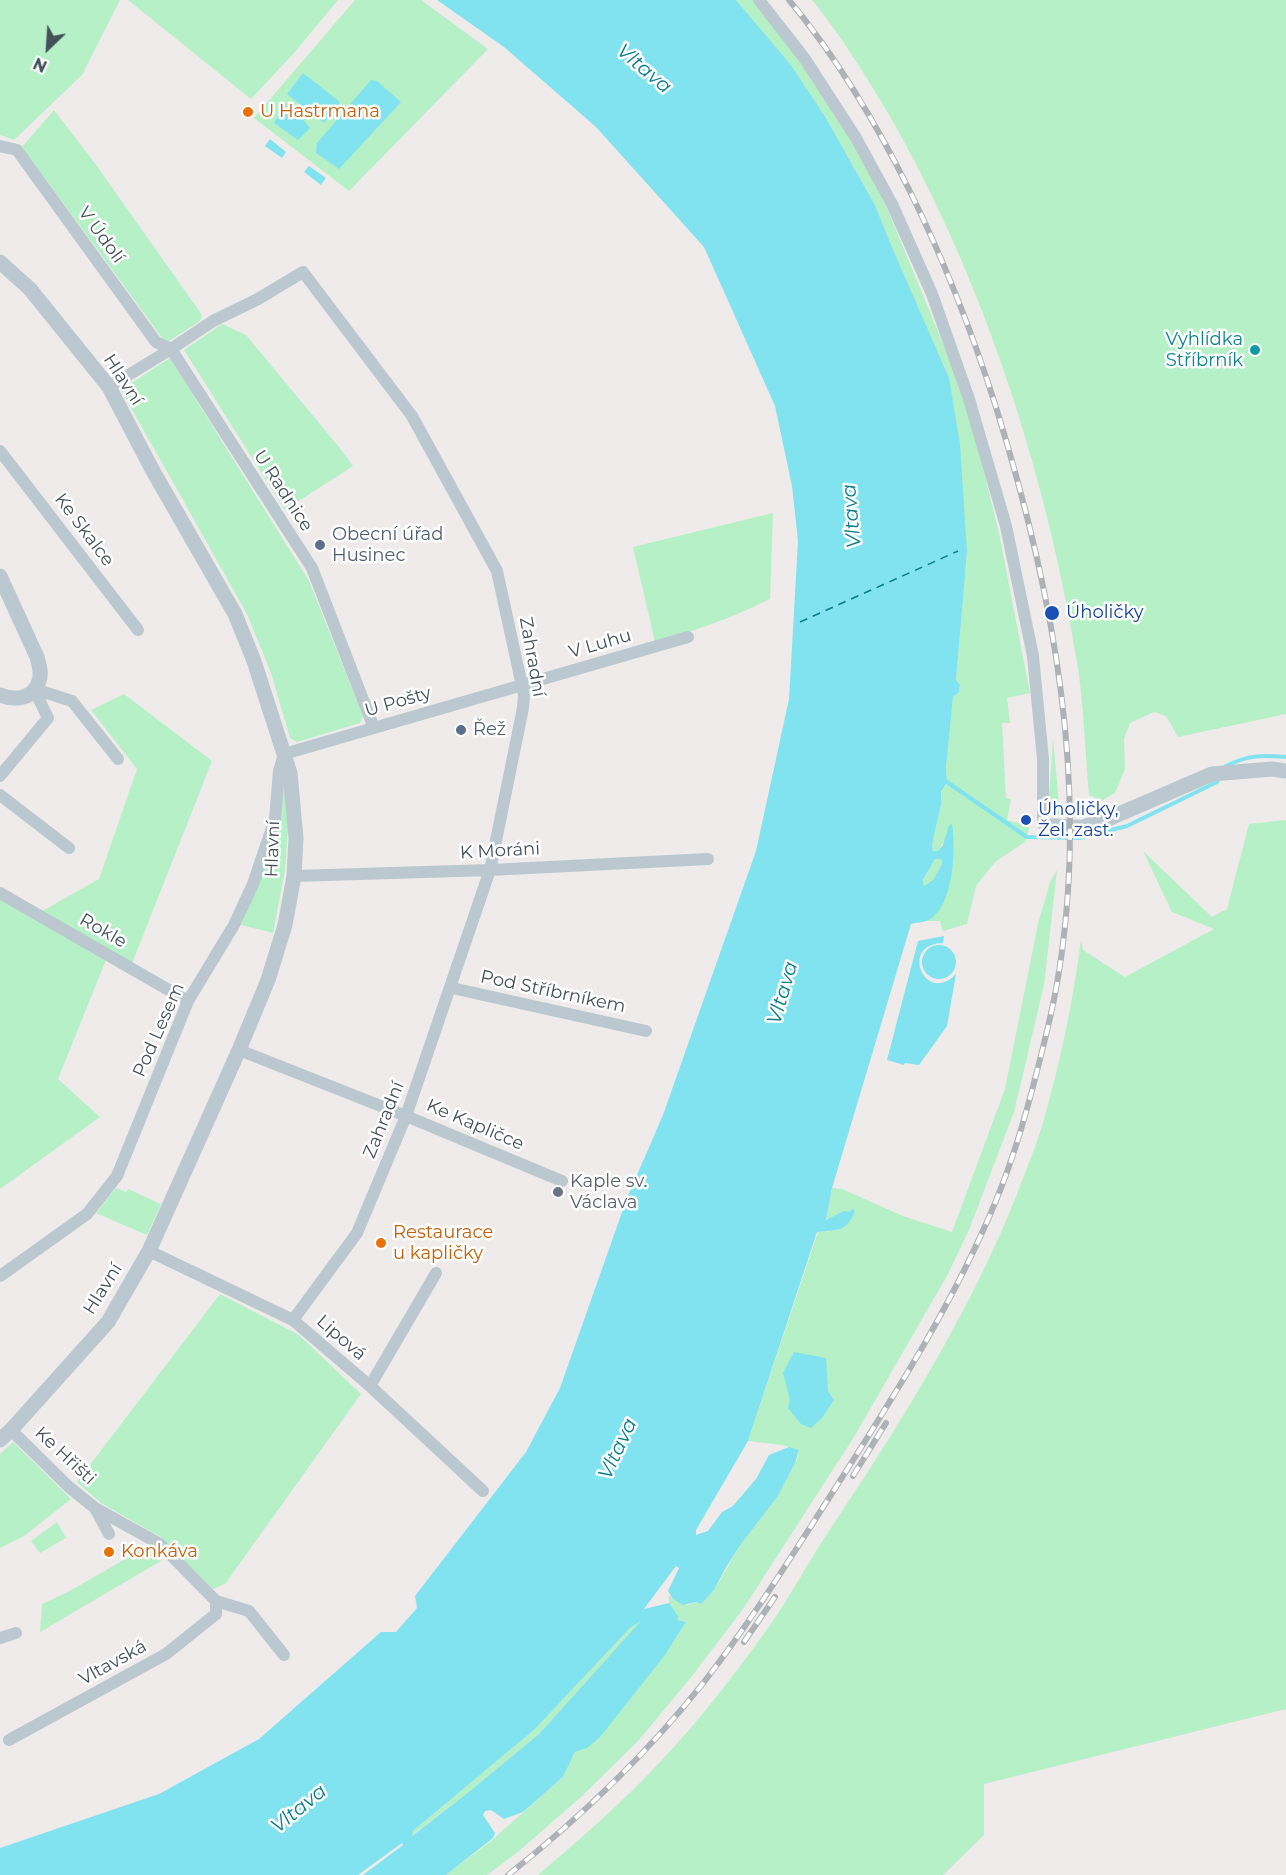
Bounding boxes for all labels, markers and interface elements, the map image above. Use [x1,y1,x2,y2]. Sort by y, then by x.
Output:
north arrow [18,18,78,78]
water label: Vltava [612,39,676,99]
text: N [30,53,50,76]
place label: U Hastrmana [260,101,380,123]
marker: U Hastrmana [241,105,255,119]
street label: V Údolí [73,202,129,268]
place label: Vyhlídka Stříbrník [1165,329,1243,372]
marker: Vyhlídka Stříbrník [1248,343,1262,357]
street label: Hlavní [99,350,147,410]
street label: U Radnice [249,446,317,536]
water label: Vltava [837,483,867,549]
street label: Ke Skalce [50,489,118,571]
place label: Obecní úřad Husinec [332,524,443,566]
marker: Obecní úřad Husinec [313,538,327,552]
place label: Úholičky [1066,602,1143,624]
marker: Úholičky [1043,604,1061,622]
street label: Zahradní [514,615,550,699]
street label: V Luhu [566,625,634,663]
street label: U Pošty [362,682,434,722]
place label: Řež [473,719,506,741]
marker: Řež [454,723,468,737]
place label: Úholičky, Žel. zast. [1038,799,1119,842]
marker: Úholičky, Žel. zast. [1019,813,1033,827]
street label: Hlavní [261,820,285,878]
street label: K Moráni [459,838,541,864]
street label: Rokle [76,909,130,953]
water label: Vltava [763,959,803,1027]
street label: Pod Stříbrníkem [478,966,628,1018]
street label: Pod Lesem [129,979,189,1081]
street label: Zahradní [359,1078,409,1162]
street label: Ke Kapličce [423,1095,527,1155]
place label: Kaple sv. Václava [570,1171,647,1214]
marker: Kaple sv. Václava [551,1185,565,1199]
place label: Restaurace u kapličky [393,1222,493,1264]
marker: Restaurace u kapličky [374,1236,388,1250]
street label: Hlavní [79,1259,127,1319]
street label: Lipová [312,1311,370,1365]
water label: Vltava [594,1415,642,1483]
street label: Ke Hřišti [30,1422,100,1490]
place label: Konkáva [121,1541,198,1563]
marker: Konkáva [102,1545,116,1559]
street label: Vltavská [75,1636,151,1690]
water label: Vltava [266,1779,332,1839]

